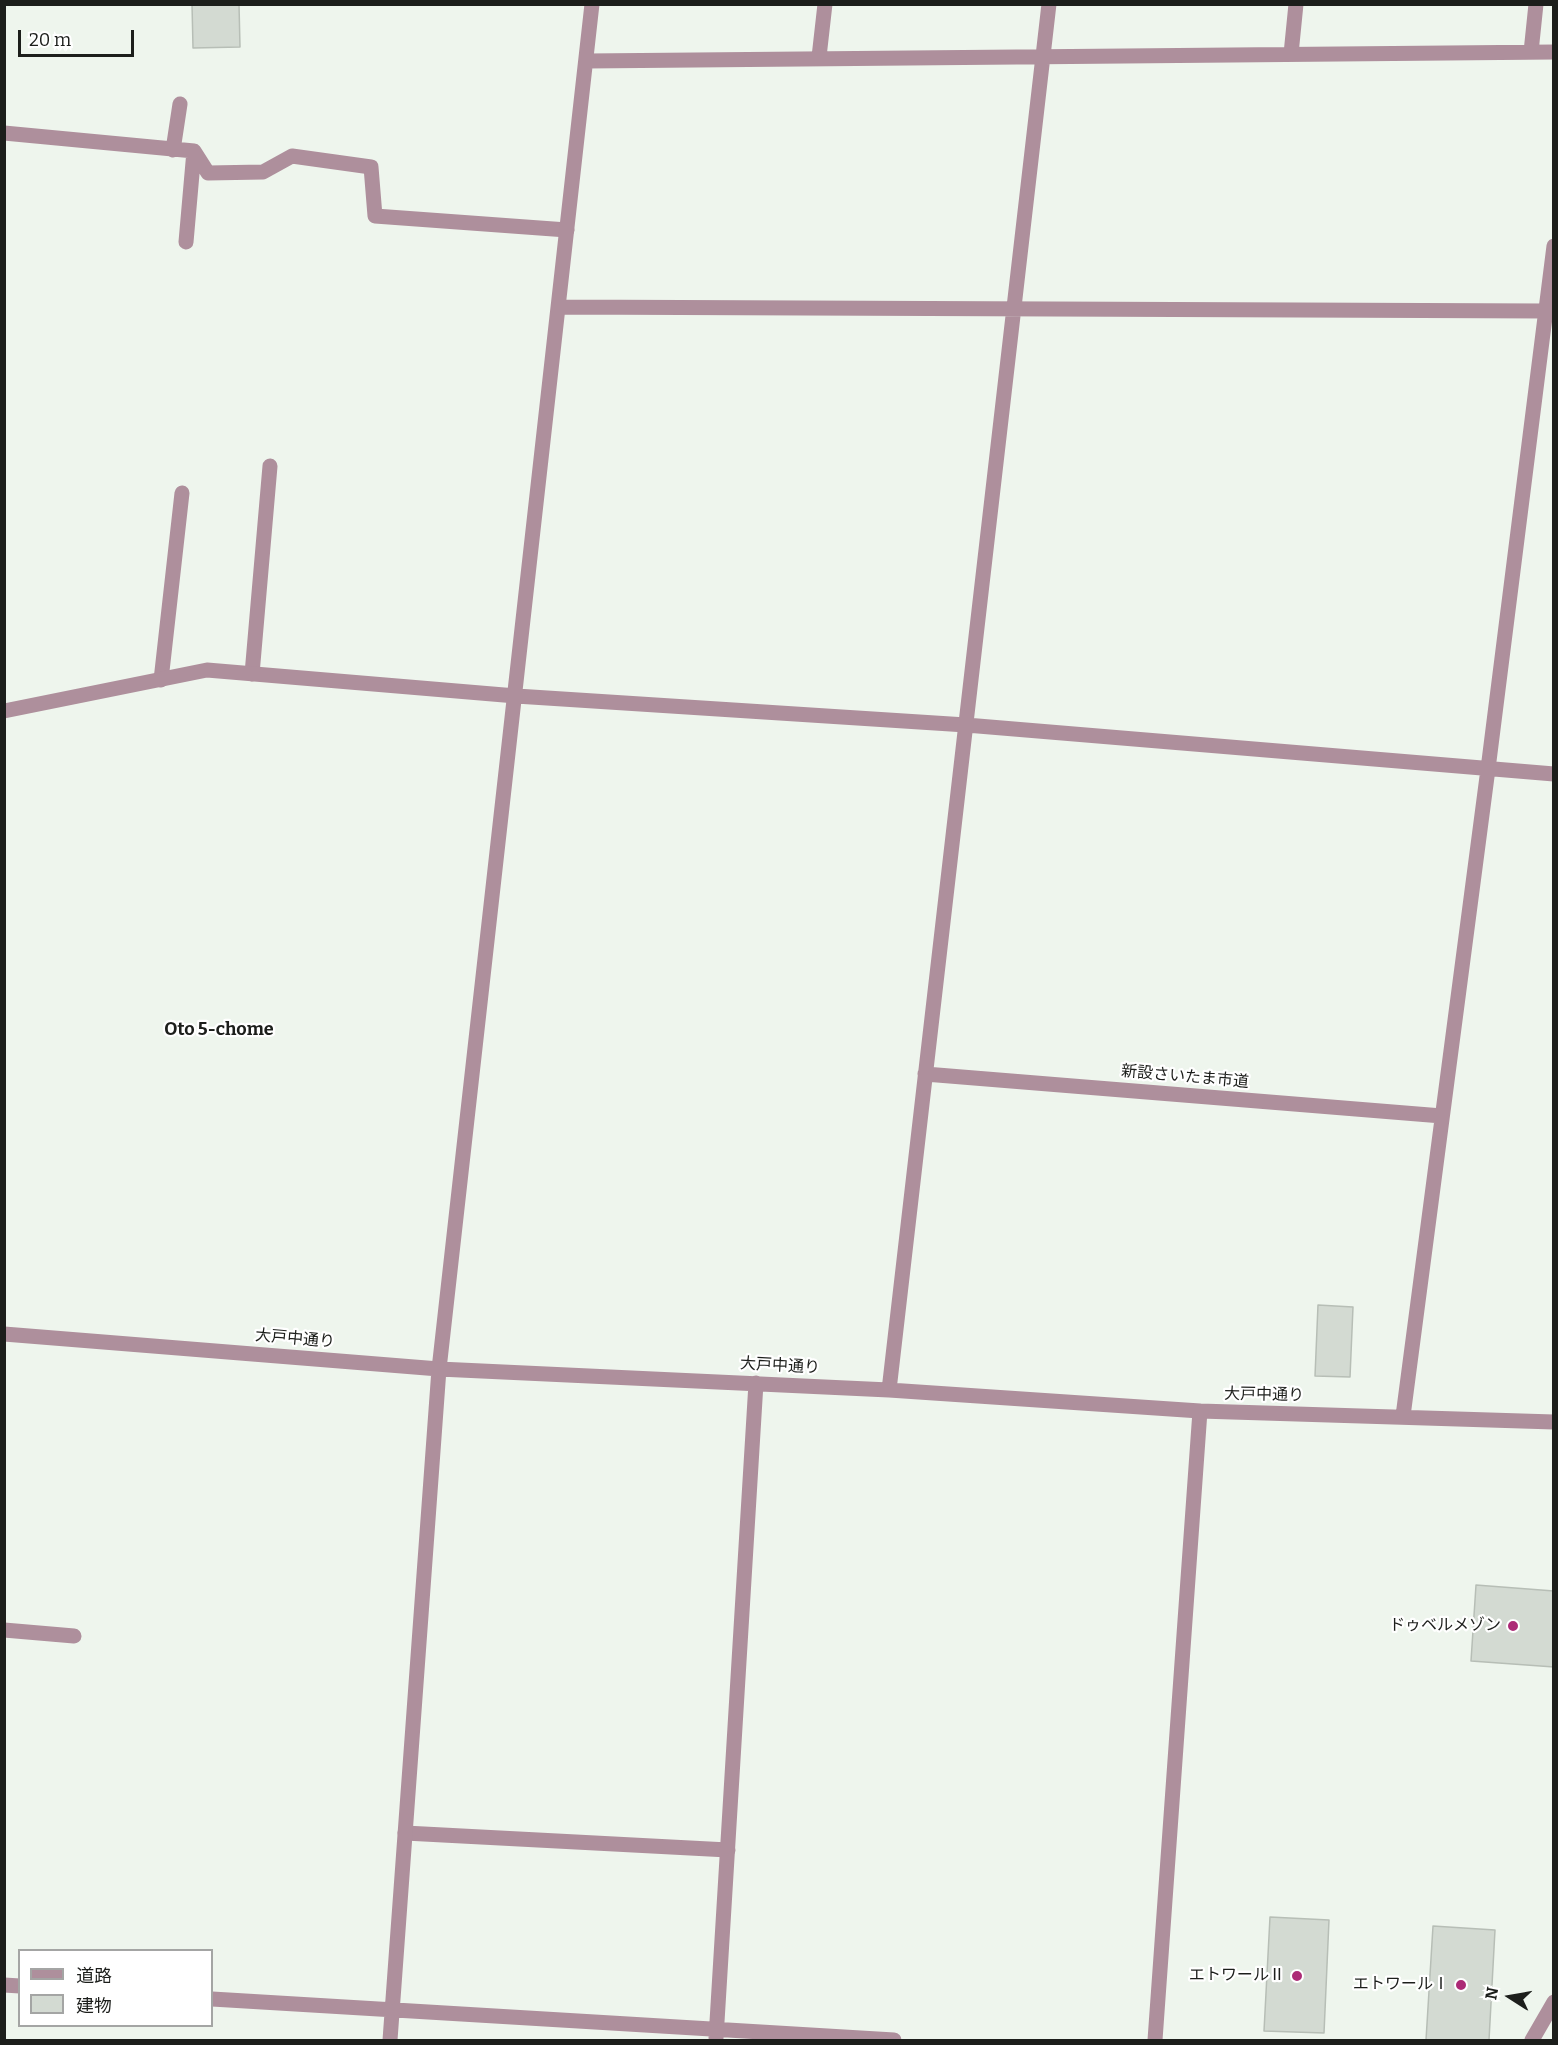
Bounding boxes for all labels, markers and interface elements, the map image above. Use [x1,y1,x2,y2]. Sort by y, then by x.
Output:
scale bar [21,18,136,56]
text: 20 m [29,29,71,51]
district label: Oto 5-chome [164,1019,274,1041]
street label: 新設さいたま市道 [1120,1062,1250,1092]
street label: 大戸中通り [254,1326,336,1352]
street label: 大戸中通り [740,1354,820,1378]
street label: 大戸中通り [1224,1385,1304,1405]
place label: ドゥベルメゾン [1389,1616,1501,1636]
marker: ドゥベルメゾン [1506,1619,1520,1633]
legend [18,1949,213,2027]
text: 道路 [76,1965,112,1987]
place label: エトワールⅡ [1189,1966,1285,1986]
north arrow [1480,1967,1540,2027]
marker: エトワールⅡ [1290,1969,1304,1983]
place label: エトワールⅠ [1353,1975,1449,1995]
marker: エトワールⅠ [1454,1978,1468,1992]
text: N [1481,1986,1502,2001]
text: 建物 [76,1995,112,2017]

